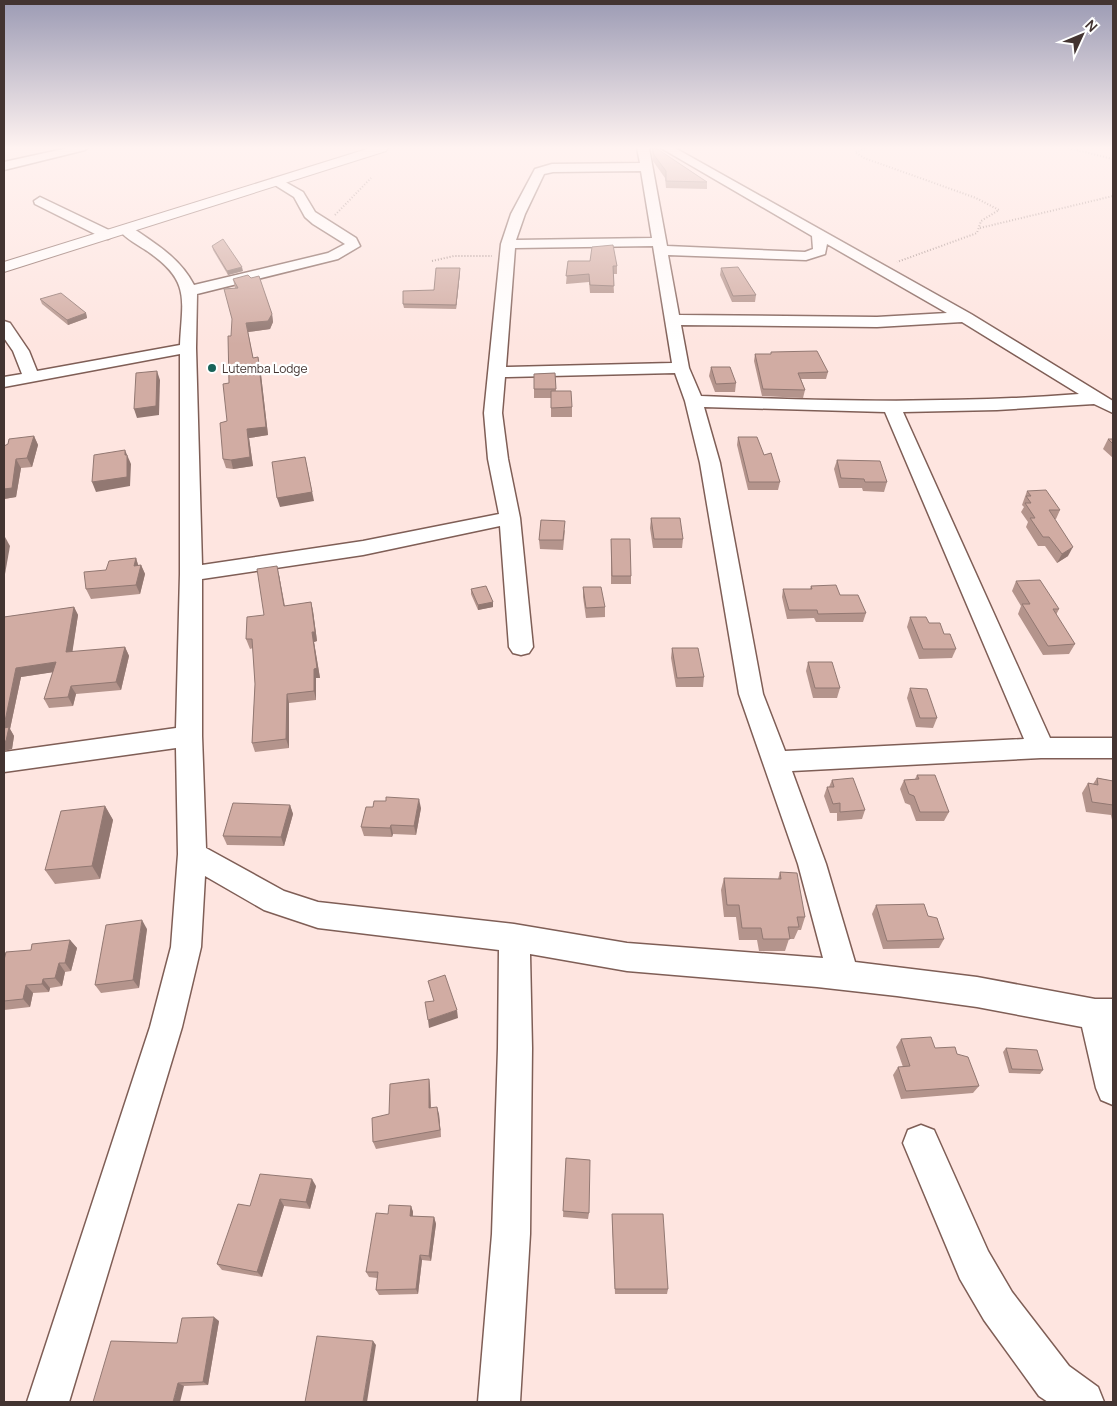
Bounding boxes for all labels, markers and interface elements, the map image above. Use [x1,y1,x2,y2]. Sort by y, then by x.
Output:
north arrow [1057,10,1107,60]
text: N [1081,15,1102,36]
place label: Lutemba Lodge [222,360,307,377]
marker: Lutemba Lodge [206,362,218,374]

